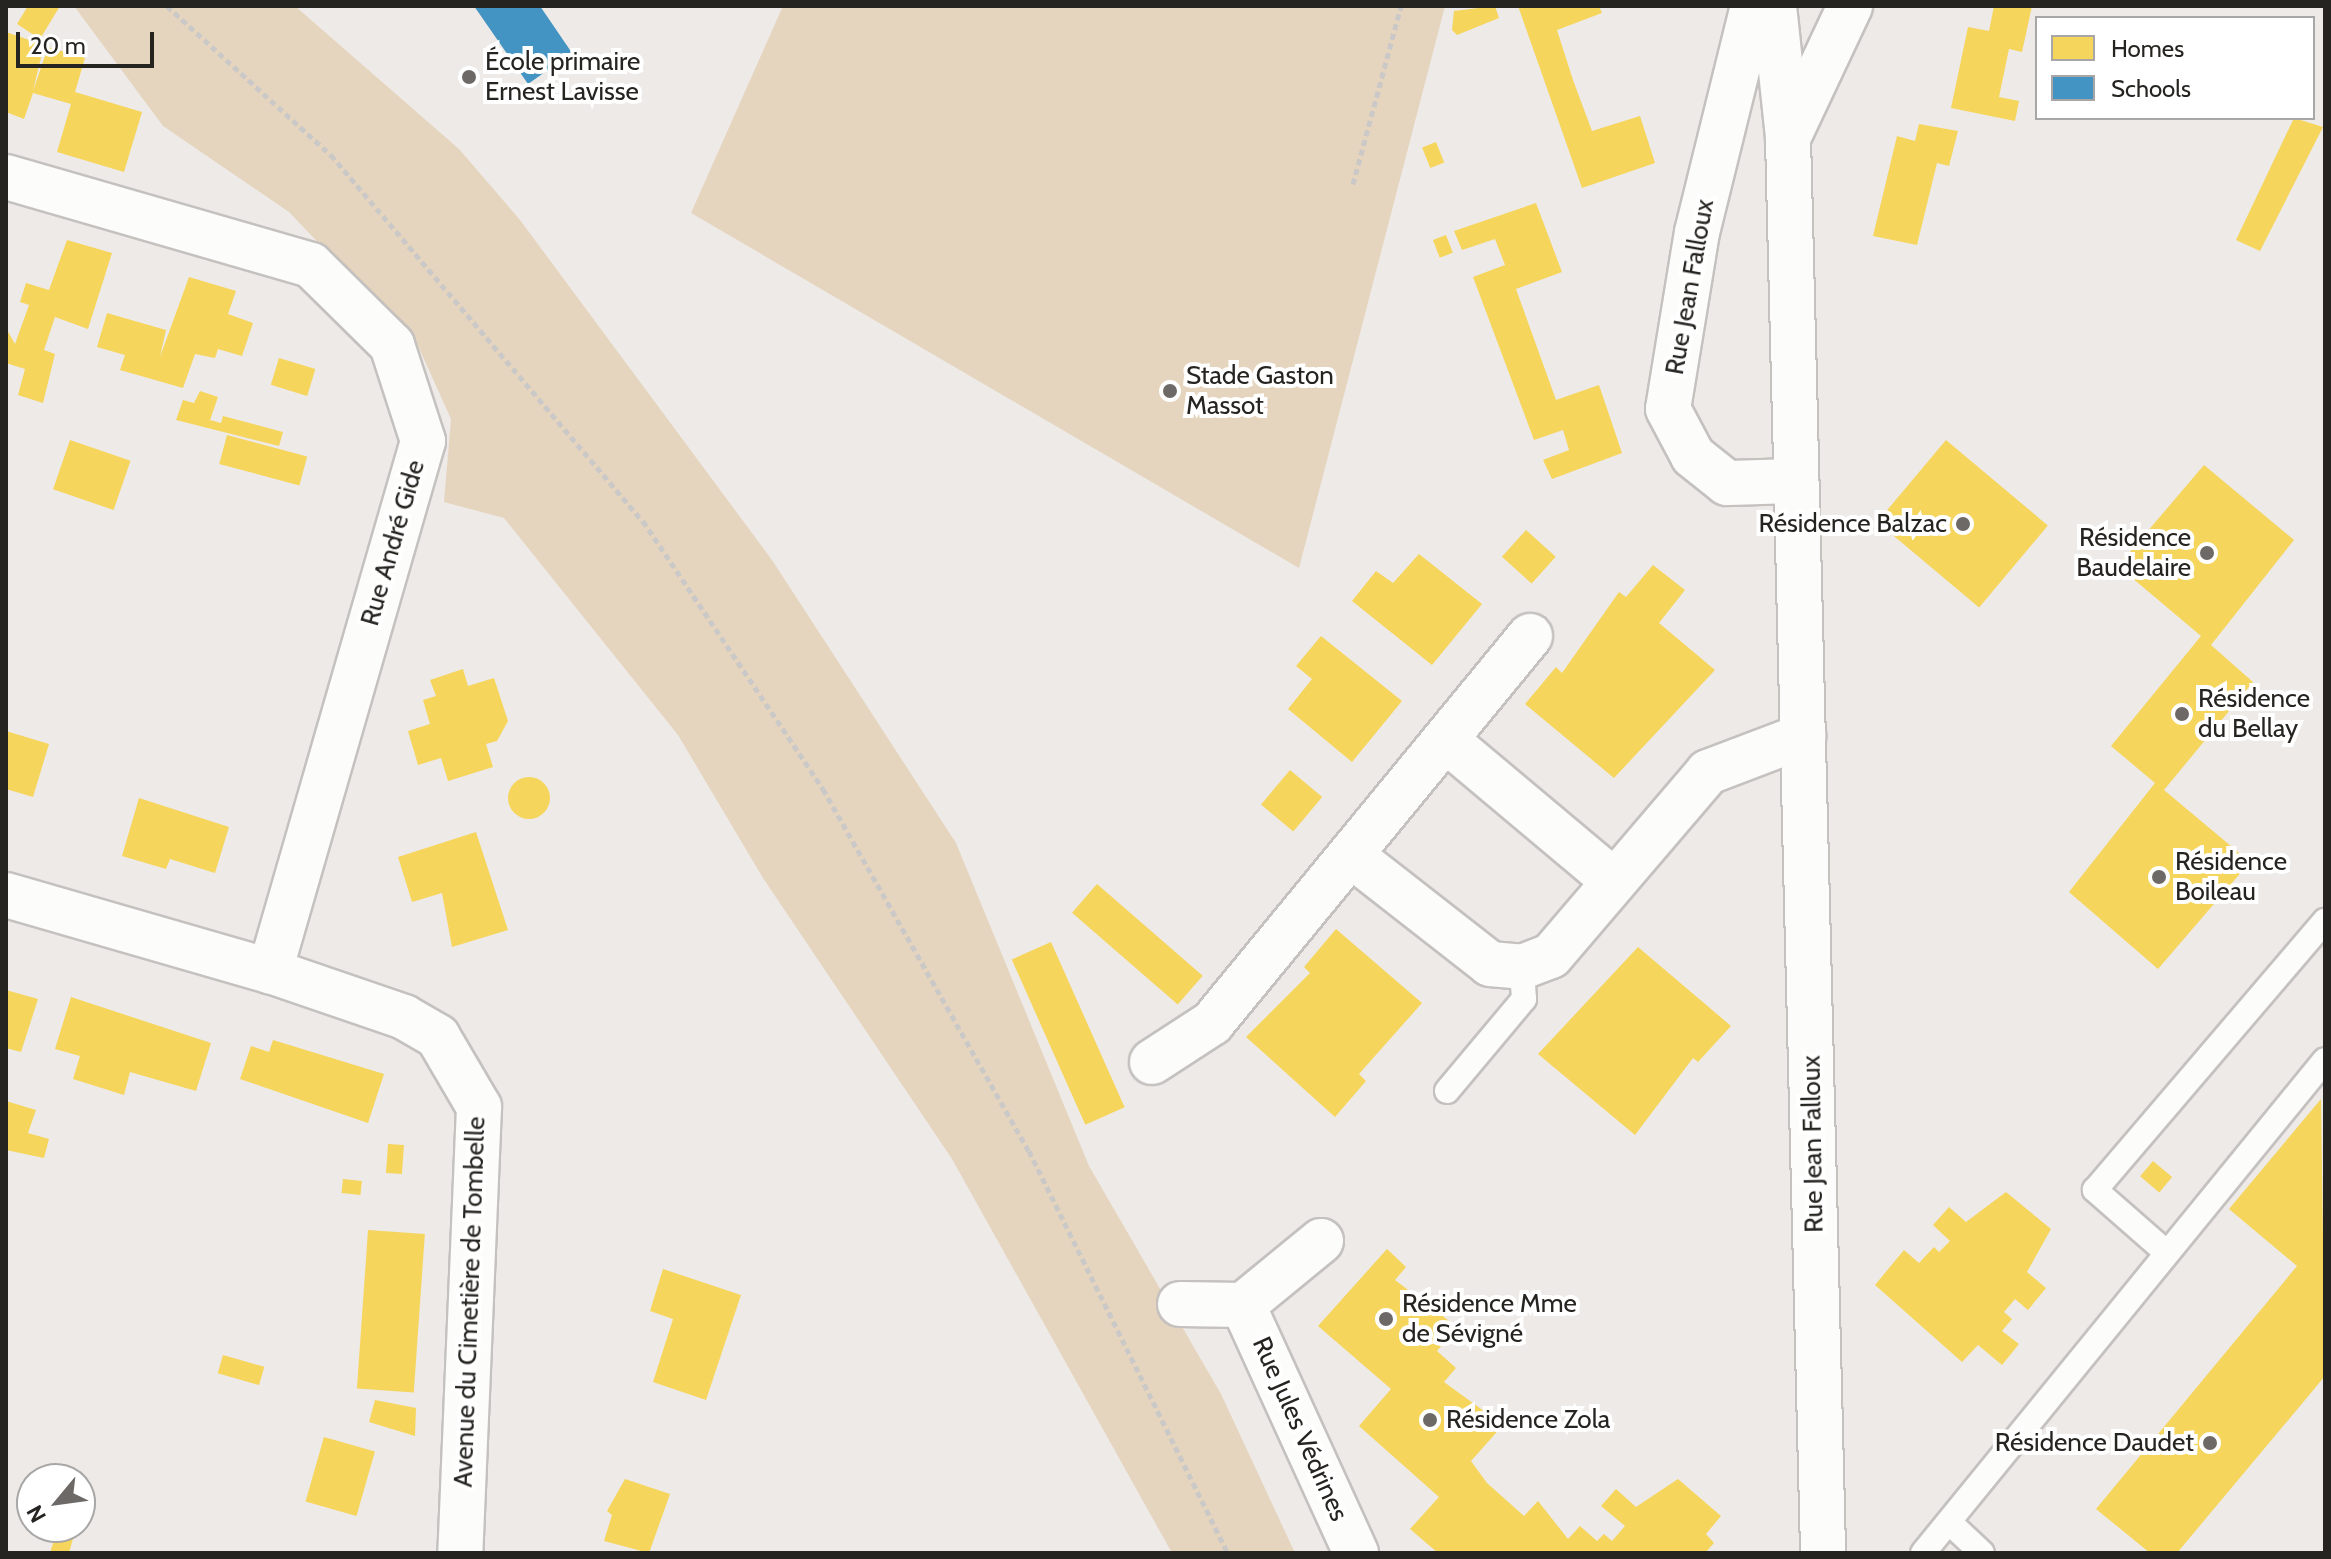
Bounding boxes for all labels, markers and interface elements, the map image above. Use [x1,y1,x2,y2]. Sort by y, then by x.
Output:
scale bar [20,16,158,66]
legend [2035,16,2315,120]
text: 20 m [30,31,86,60]
text: Homes [2111,34,2184,63]
place label: École primaire Ernest Lavisse [485,46,640,108]
marker: École primaire Ernest Lavisse [460,68,478,86]
text: Schools [2111,74,2191,103]
street label: Rue Jean Falloux [1659,197,1721,377]
place label: Stade Gaston Massot [1186,360,1334,422]
marker: Stade Gaston Massot [1161,382,1179,400]
street label: Rue André Gide [354,457,432,629]
place label: Résidence Balzac [1759,508,1947,540]
marker: Résidence Balzac [1954,515,1972,533]
place label: Résidence Baudelaire [2076,522,2191,584]
marker: Résidence Baudelaire [2198,544,2216,562]
place label: Résidence du Bellay [2198,683,2310,744]
marker: Résidence du Bellay [2173,705,2191,723]
place label: Résidence Boileau [2175,846,2287,908]
marker: Résidence Boileau [2150,868,2168,886]
street label: Rue Jean Falloux [1796,1055,1830,1233]
street label: Avenue du Cimetière de Tombelle [448,1116,492,1488]
place label: Résidence Mme de Sévigné [1402,1288,1577,1350]
marker: Résidence Mme de Sévigné [1377,1310,1395,1328]
street label: Rue Jules Védrines [1245,1332,1355,1526]
place label: Résidence Zola [1446,1404,1610,1436]
marker: Résidence Zola [1421,1411,1439,1429]
place label: Résidence Daudet [1995,1427,2194,1459]
marker: Résidence Daudet [2201,1434,2219,1452]
north arrow [16,1463,96,1543]
text: N [21,1501,52,1527]

